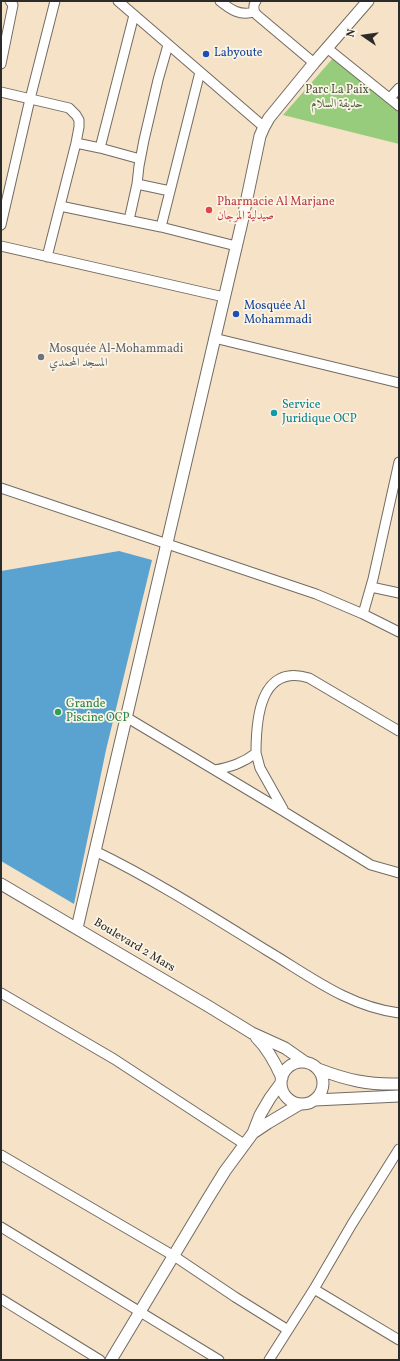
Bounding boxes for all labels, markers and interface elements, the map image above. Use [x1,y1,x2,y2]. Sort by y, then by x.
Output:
north arrow [344,16,384,56]
text: N [344,28,360,39]
place label: Labyoute [214,47,262,61]
marker: Labyoute [201,49,211,59]
park label: Parc La Paix حديقة السلام [305,84,369,112]
place label: Pharmacie Al Marjane صيدلية المرجان [217,196,335,224]
marker: Pharmacie Al Marjane صيدلية المرجان [204,205,214,215]
place label: Mosquée Al Mohammadi [244,300,312,328]
marker: Mosquée Al Mohammadi [231,309,241,319]
place label: Mosquée Al-Mohammadi المسجد المحمدي [49,343,183,371]
marker: Mosquée Al-Mohammadi المسجد المحمدي [36,352,46,362]
place label: Service Juridique OCP [282,399,357,427]
marker: Service Juridique OCP [269,408,279,418]
place label: Grande Piscine OCP [66,698,130,726]
marker: Grande Piscine OCP [53,707,63,717]
street label: Boulevard 2 Mars [91,916,177,976]

